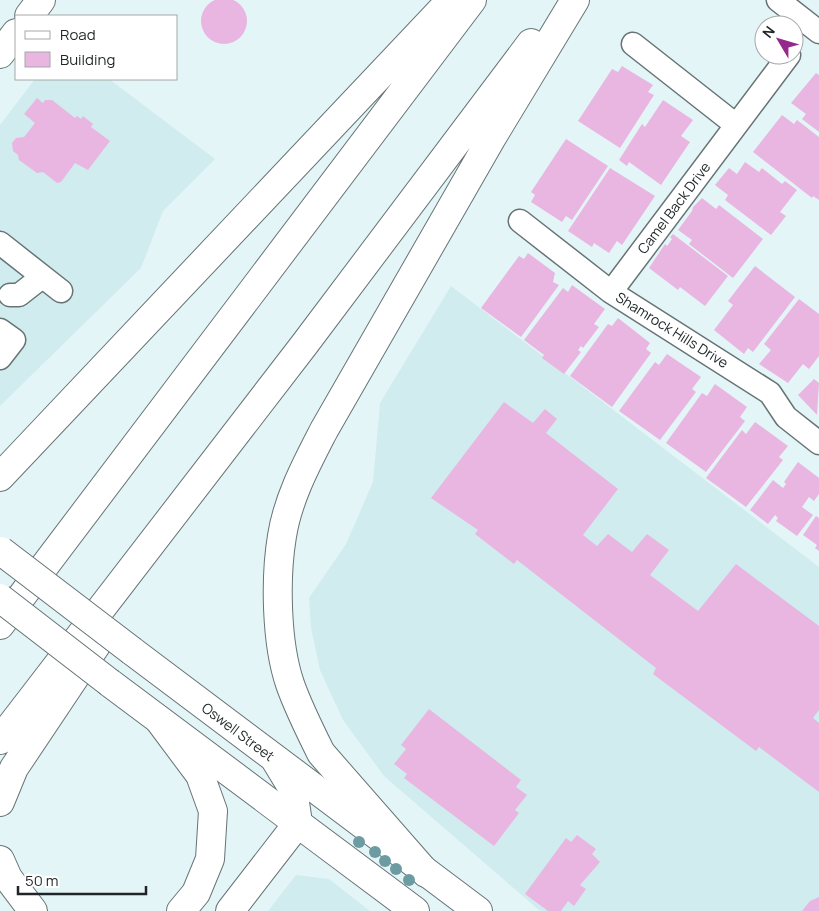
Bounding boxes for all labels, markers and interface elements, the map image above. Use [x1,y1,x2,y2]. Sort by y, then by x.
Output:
legend [15,15,178,80]
north arrow [754,15,804,65]
text: N [758,22,779,42]
text: Road [60,24,96,45]
text: Building [60,49,115,70]
street label: Camel Back Drive [633,158,714,258]
street label: Shamrock Hills Drive [612,287,732,372]
street label: Oswell Street [198,698,279,765]
scale bar [18,864,145,896]
text: 50 m [25,870,59,891]

